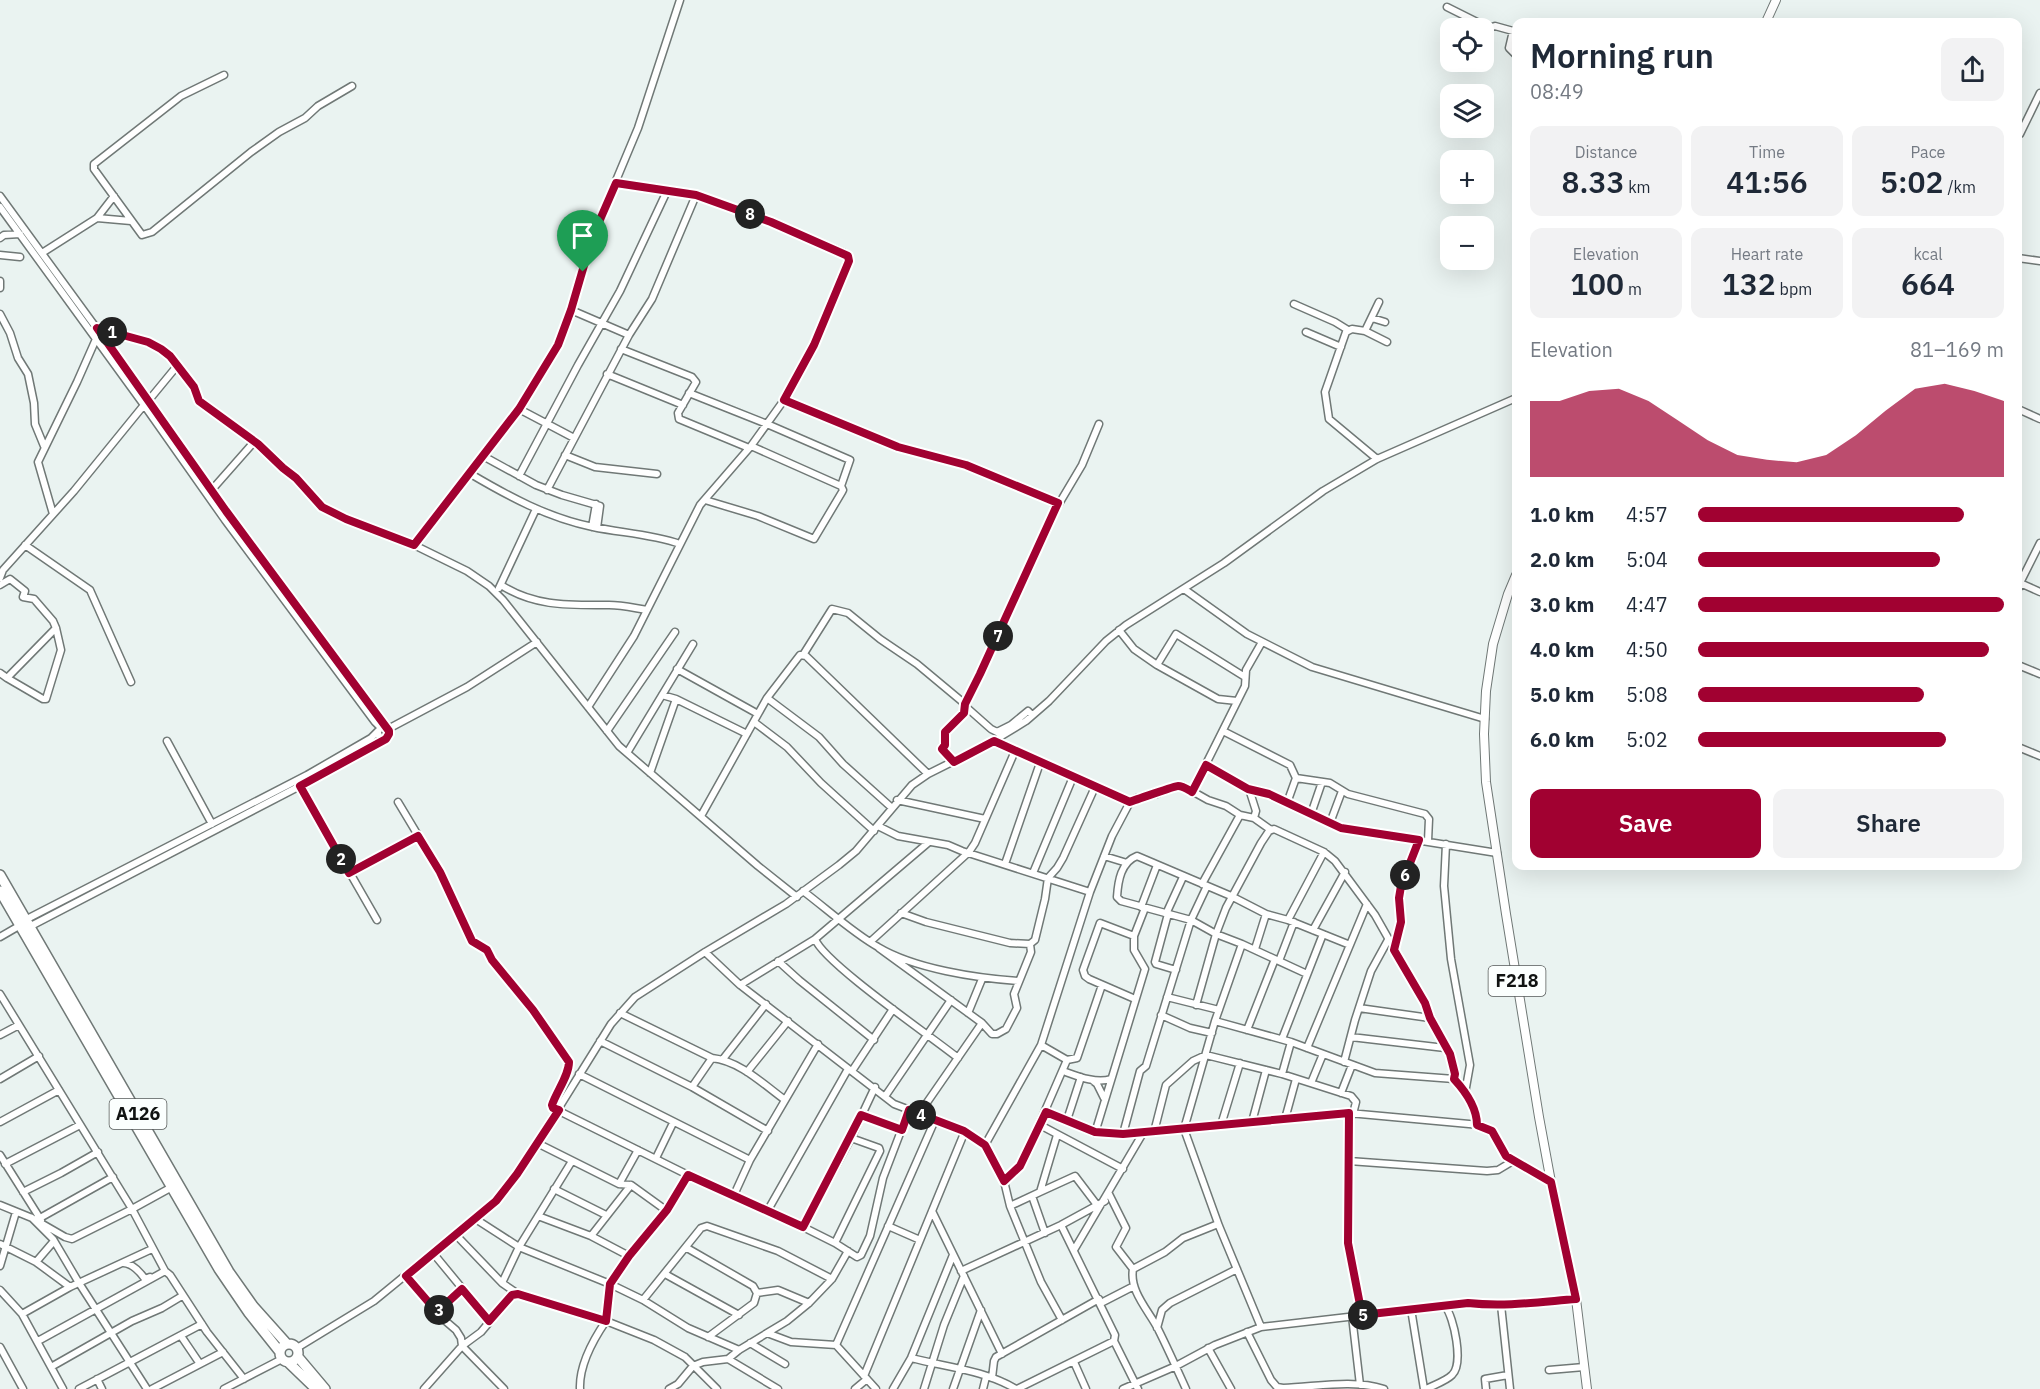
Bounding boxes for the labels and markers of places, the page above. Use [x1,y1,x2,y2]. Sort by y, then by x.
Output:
pin: 8 [735,199,765,229]
pin [557,210,608,272]
pin: 1 [97,317,127,347]
pin: 7 [983,621,1013,651]
pin: 2 [326,844,356,874]
pin: 6 [1390,860,1420,890]
pin: 4 [906,1100,936,1130]
pin: 3 [424,1295,454,1325]
pin: 5 [1348,1300,1378,1330]

